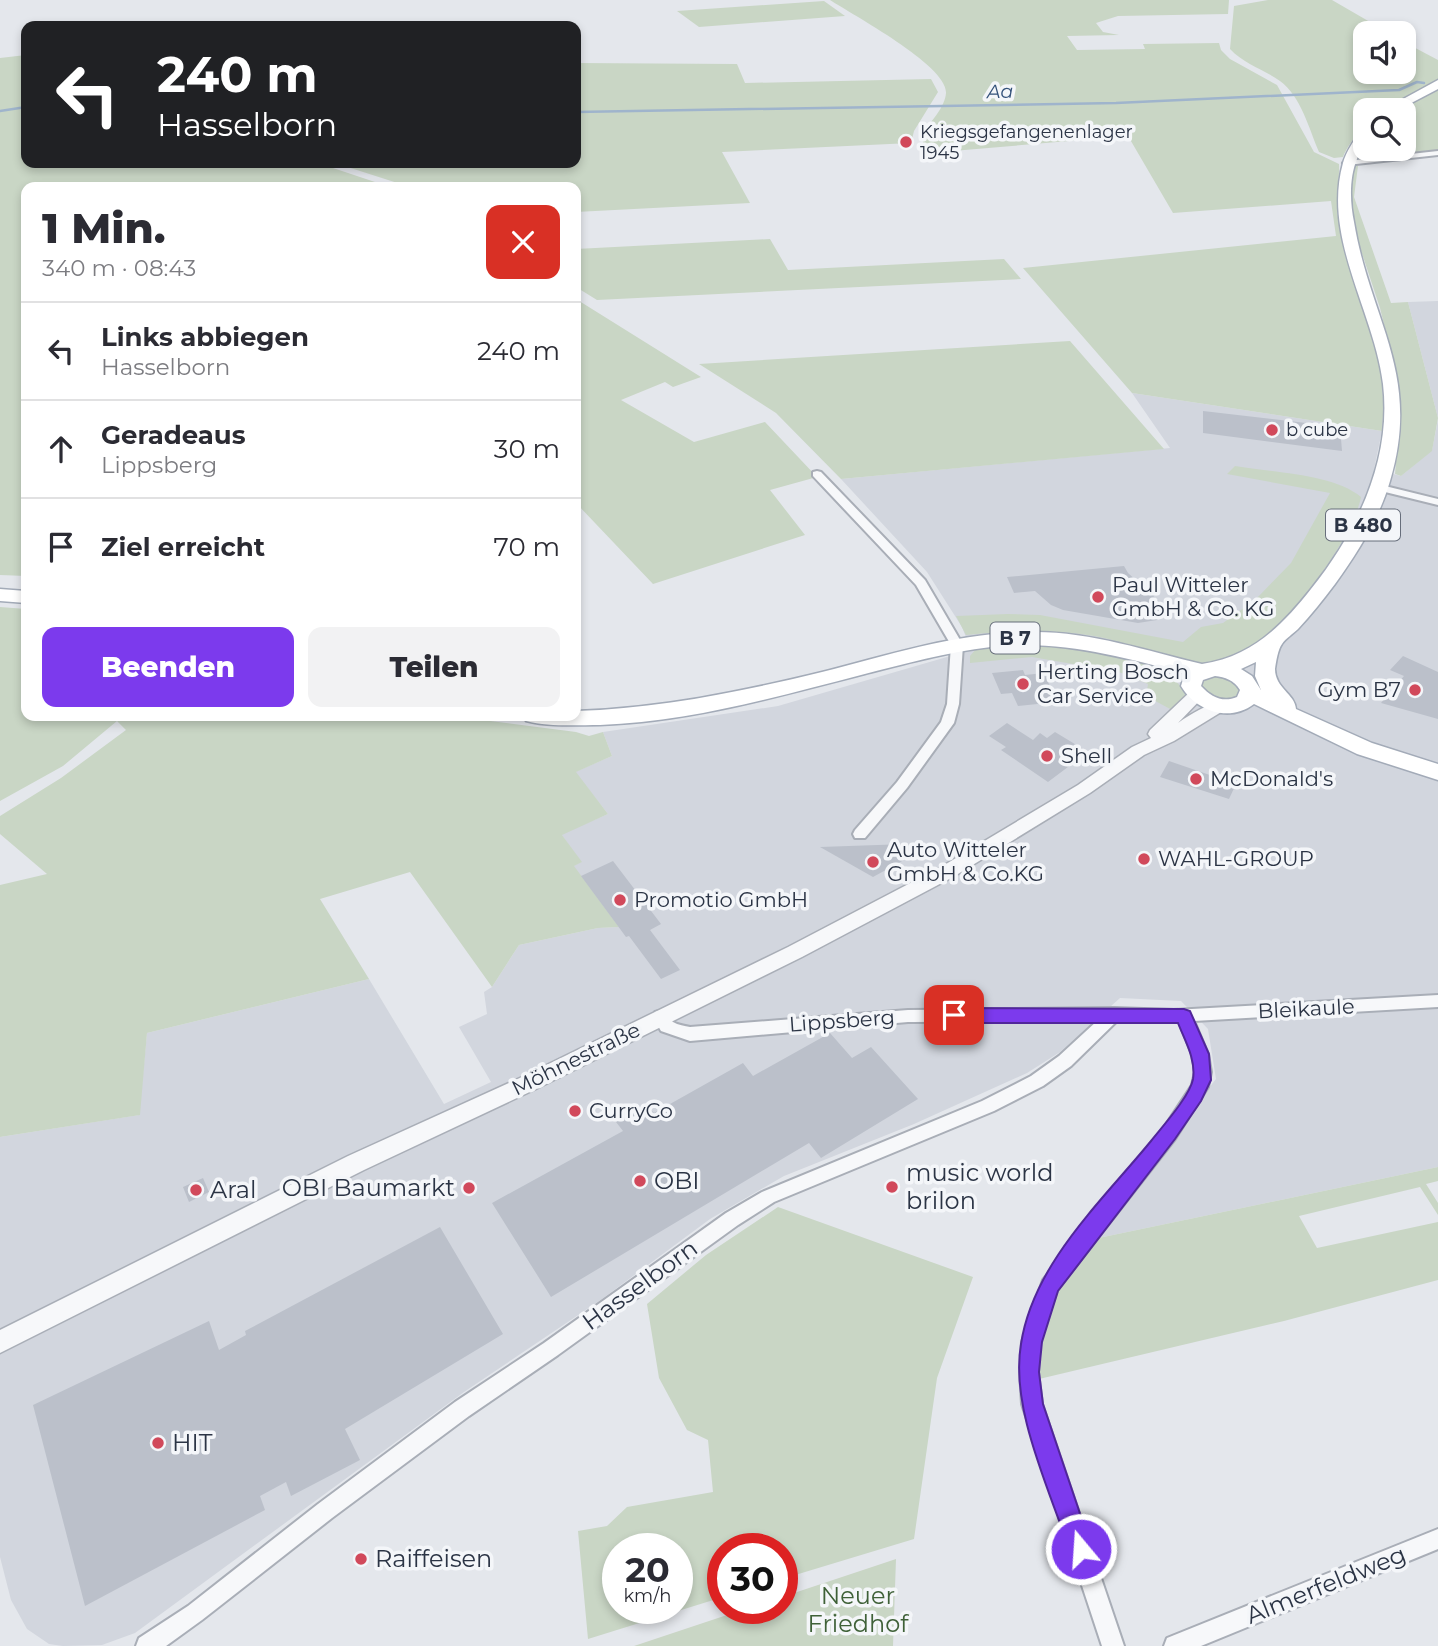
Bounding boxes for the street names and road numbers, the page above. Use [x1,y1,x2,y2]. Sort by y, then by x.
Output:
road number: B 480 [1326,510,1400,540]
road number: B 7 [990,622,1040,653]
street label: Bleikaule [1257,993,1355,1024]
street label: Lippsberg [788,1004,896,1037]
street label: Möhnestraße [507,1017,644,1100]
street label: Hasselborn [577,1233,703,1336]
street label: Almerfeldweg [1242,1539,1410,1630]

